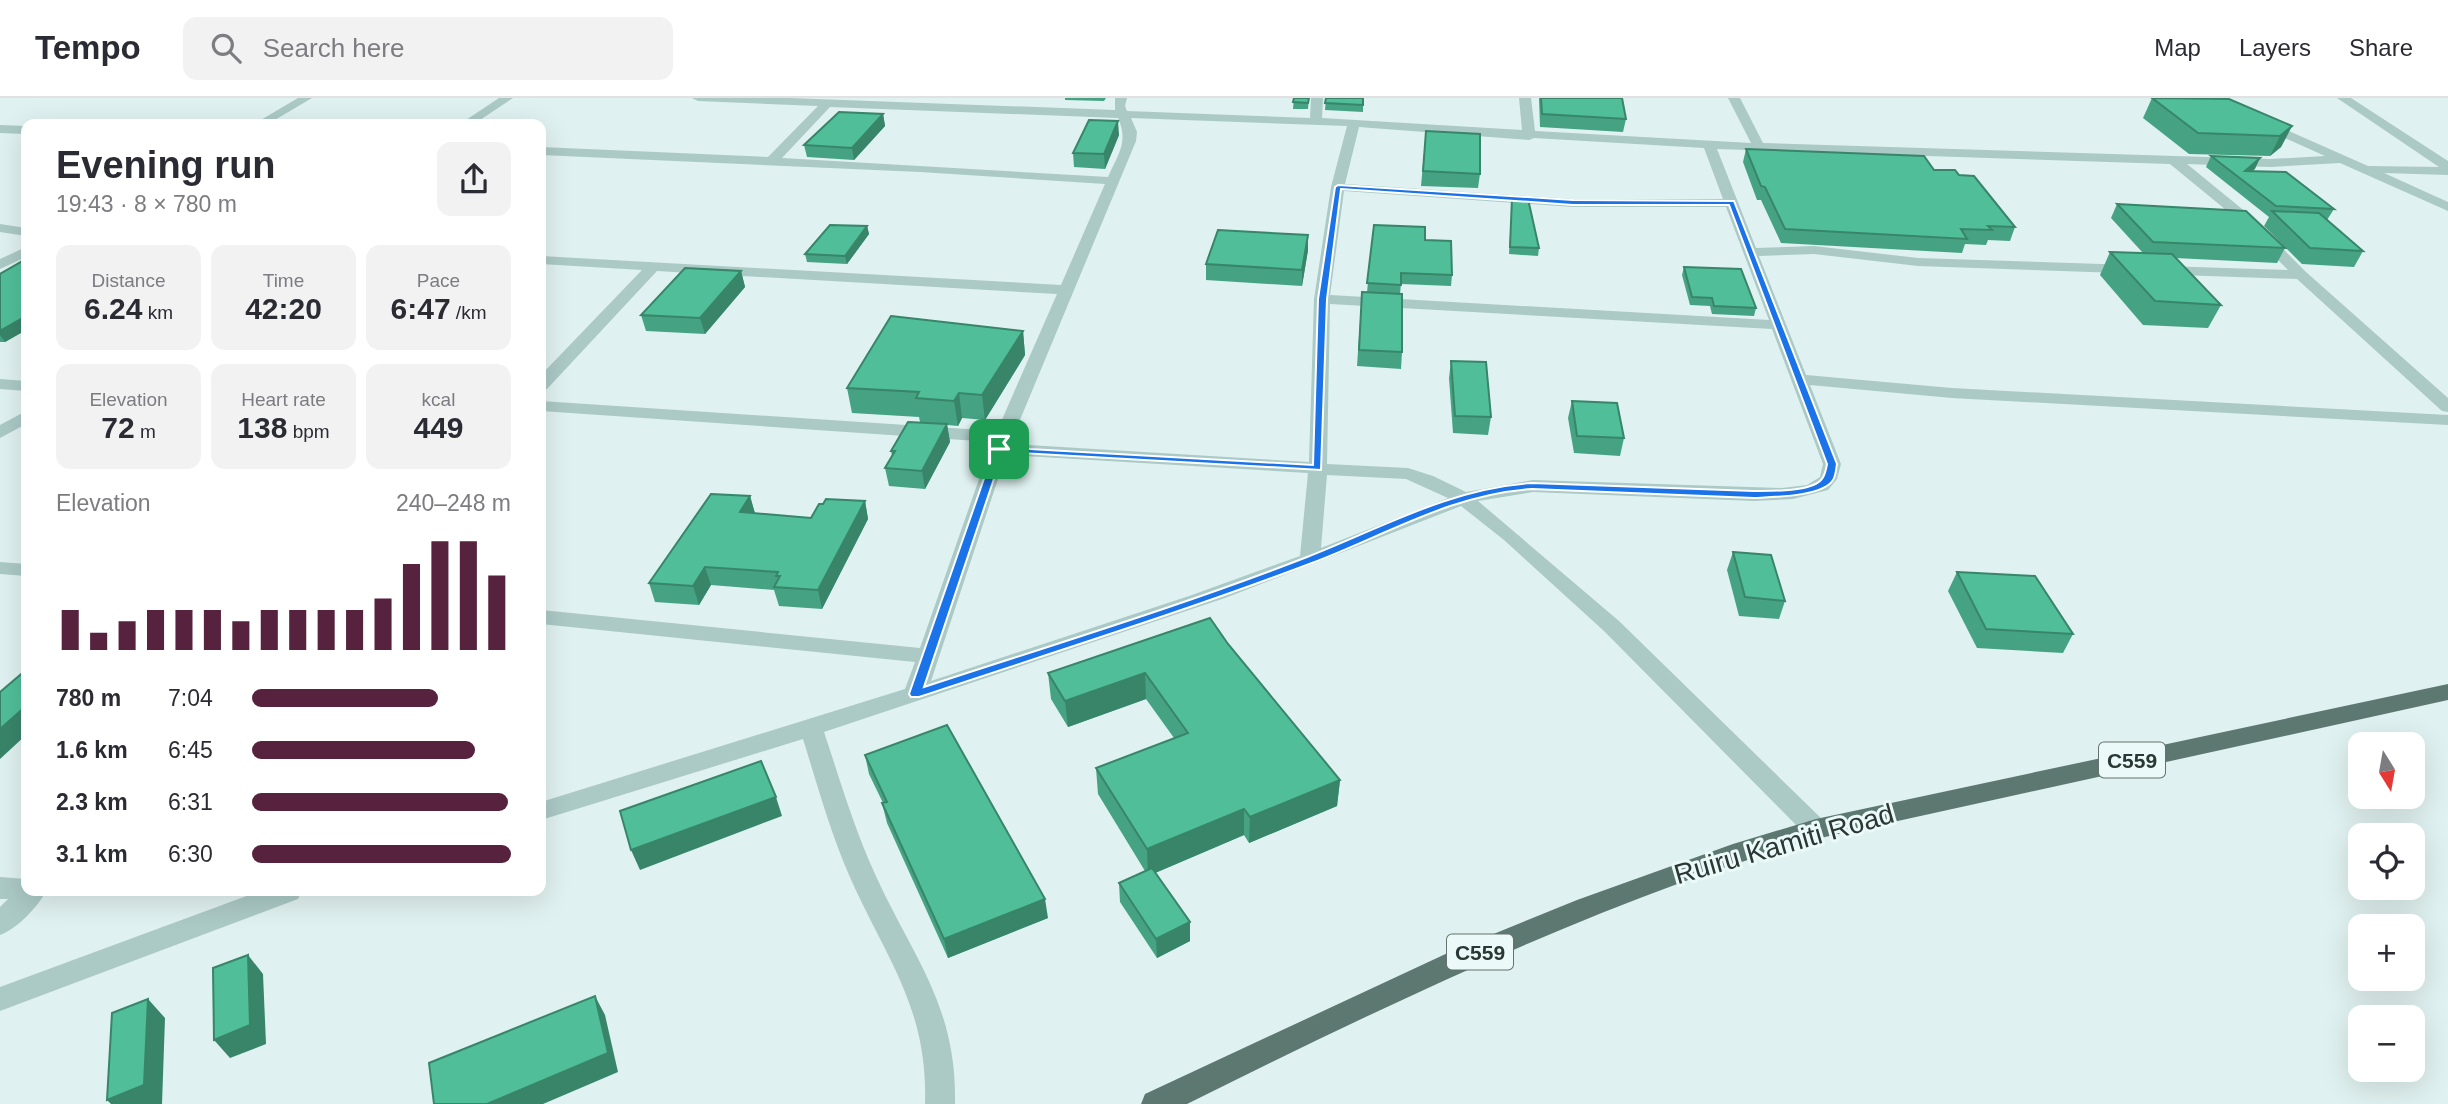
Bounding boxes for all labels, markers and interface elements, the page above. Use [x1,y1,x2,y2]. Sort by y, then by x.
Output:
search box [183,17,673,80]
text: Tempo [35,29,141,66]
icon: search [207,29,245,67]
text: Search here [263,33,404,63]
text: Map [2154,34,2201,61]
text: Layers [2239,34,2311,61]
text: Share [2349,34,2413,61]
button: share [437,142,511,216]
text: Evening run [56,144,276,186]
text: 19:43 · 8 × 780 m [56,191,237,217]
text: Distance [92,270,165,291]
text: Time [263,270,304,291]
text: Pace [417,270,460,291]
text: 6.24 [84,292,142,325]
text: 42:20 [245,292,322,325]
text: 6:47 [391,292,451,325]
text: km [142,302,173,323]
text: /km [451,302,486,323]
text: Elevation [89,389,168,410]
text: Heart rate [241,389,326,410]
text: kcal [422,389,455,410]
text: 72 [101,411,135,444]
text: 138 [237,411,287,444]
text: 449 [413,411,464,444]
pin [969,419,1029,479]
text: m [135,421,156,442]
text: bpm [287,421,330,442]
icon: arrive [980,430,1018,468]
text: Elevation [56,490,151,516]
text: 240–248 m [396,490,511,516]
text: 780 m [56,685,121,711]
text: 7:04 [168,685,213,711]
north arrow [2348,732,2426,808]
map controls [2348,732,2425,1082]
text: 1.6 km [56,737,128,763]
text: 6:45 [168,737,213,763]
road number: C559 [2099,742,2165,778]
text: 2.3 km [56,789,128,815]
text: 6:31 [168,789,213,815]
street label: Ruiru Kamiti Road [1671,798,1897,890]
button: locate [2348,823,2425,900]
text: 3.1 km [56,841,128,867]
text: 6:30 [168,841,213,867]
button: + [2348,914,2425,991]
road number: C559 [1447,934,1513,970]
button: − [2348,1005,2425,1082]

